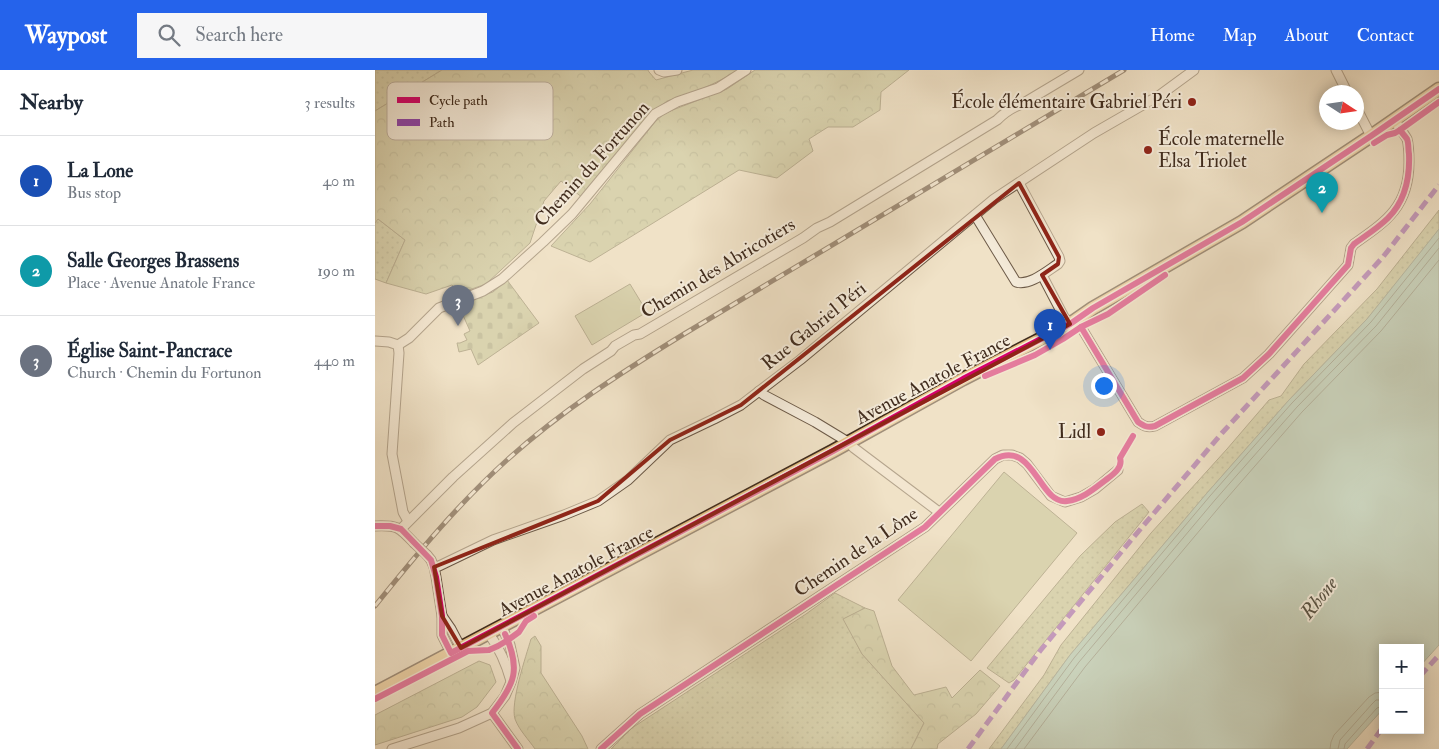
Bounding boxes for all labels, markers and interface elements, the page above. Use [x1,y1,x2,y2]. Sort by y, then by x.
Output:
search box [137,13,487,58]
text: Waypost [25,20,107,51]
icon: search [155,21,183,49]
text: Search here [195,23,283,47]
text: Home [1150,24,1195,47]
text: Map [1223,24,1257,47]
text: About [1285,24,1329,47]
text: Contact [1357,24,1414,47]
legend [387,82,553,140]
north arrow [1319,85,1364,130]
place label: École élémentaire Gabriel Péri [951,88,1182,114]
text: Nearby [20,89,83,116]
text: Cycle path [429,92,489,110]
text: 3 results [304,93,355,113]
street label: Chemin du Fortunon [529,96,655,232]
marker: École élémentaire Gabriel Péri [1186,96,1198,108]
text: Path [429,114,455,131]
place label: École maternelle Elsa Triolet [1158,125,1284,173]
marker: École maternelle Elsa Triolet [1142,144,1154,156]
text: La Lone [67,159,133,183]
text: 1 [33,171,39,191]
text: 40 m [322,171,355,191]
pin: 2 [1306,172,1338,213]
text: Bus stop [67,183,121,203]
street label: Chemin des Abricotiers [636,212,800,324]
text: Salle Georges Brassens [67,249,239,273]
text: 2 [32,261,40,281]
text: 190 m [317,261,355,281]
text: Place · Avenue Anatole France [67,273,255,293]
street label: Rue Gabriel Péri [757,276,871,376]
pin: 3 [442,285,474,326]
pin: 1 [1034,309,1066,350]
street label: Avenue Anatole France [850,328,1015,431]
text: Église Saint-Pancrace [67,339,232,363]
text: 3 [33,351,39,371]
text: 440 m [314,351,355,371]
text: Church · Chemin du Fortunon [67,363,261,383]
your location [1091,373,1117,399]
place label: Lidl [1058,420,1091,444]
marker: Lidl [1095,426,1107,438]
street label: Chemin de la Lône [790,502,923,602]
street label: Avenue Anatole France [493,520,658,623]
water label: Rhone [1294,572,1343,625]
map controls [1379,644,1424,734]
button: + [1379,644,1424,689]
button: − [1379,689,1424,734]

